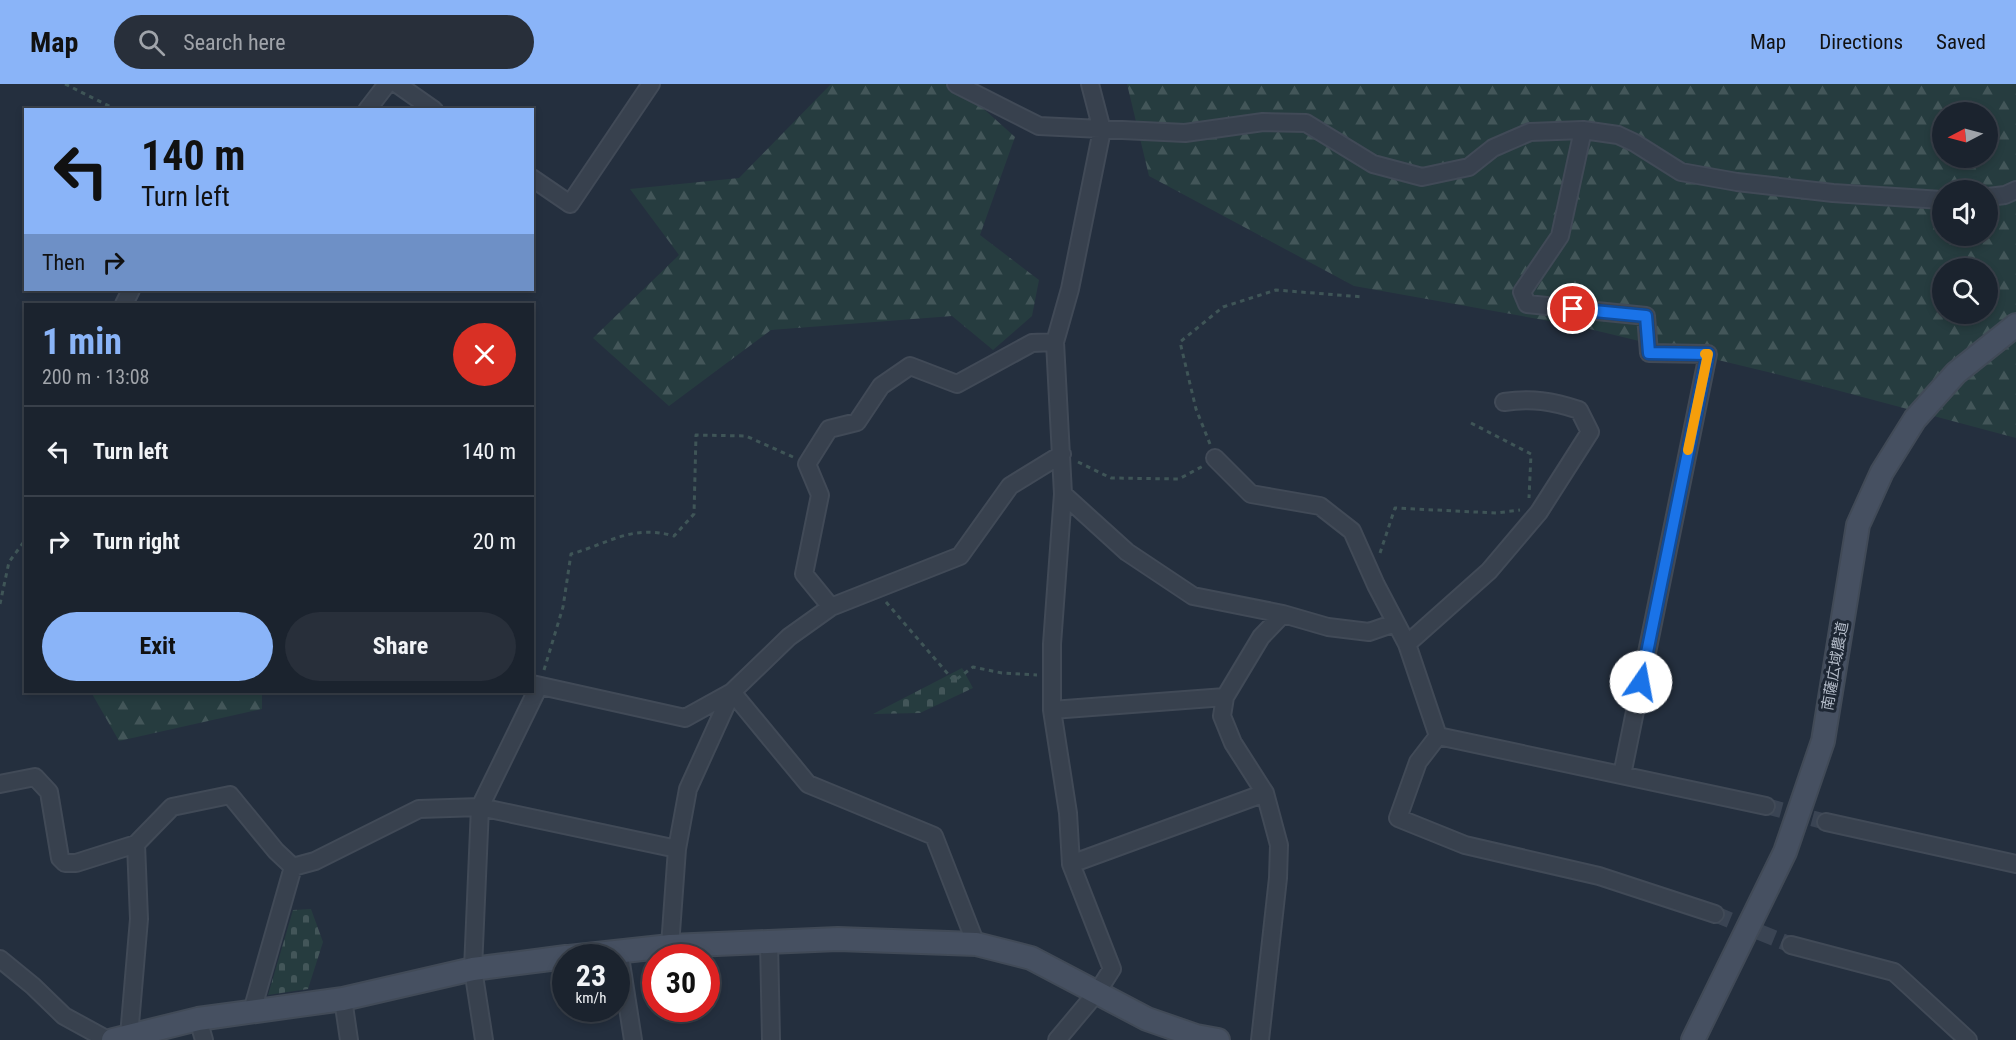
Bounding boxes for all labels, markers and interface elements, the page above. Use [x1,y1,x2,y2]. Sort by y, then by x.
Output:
search box [114,15,534,69]
text: Map [30,26,78,59]
icon: search [135,26,168,59]
text: Search here [183,30,286,55]
text: Map [1750,30,1786,54]
text: Directions [1819,30,1903,54]
text: Saved [1936,30,1986,54]
north arrow [1932,102,1998,168]
map controls [1932,102,1998,324]
text: 140 m [141,131,246,180]
icon: left [42,132,120,210]
button: sound [1932,180,1998,246]
text: Turn left [141,181,230,213]
icon: right [97,246,130,279]
text: Then [42,250,85,275]
button: search [1932,258,1998,324]
pin [1547,283,1598,334]
icon: arrive [1556,292,1589,325]
text: 1 min [42,321,122,363]
button: close [453,323,516,386]
text: 200 m · 13:08 [42,365,149,389]
icon: left [42,435,75,468]
text: Turn left [93,439,168,464]
text: 140 m [462,439,516,464]
icon: right [42,525,75,558]
text: Turn right [93,529,180,554]
text: 20 m [473,529,516,554]
button: Exit [42,612,273,681]
button: Share [285,612,516,681]
street label: 南薩広域農道 [1818,620,1852,712]
position arrow [1609,650,1673,714]
speed limit sign: 30 [642,944,720,1022]
text: 23 [576,958,606,993]
text: km/h [576,989,606,1007]

